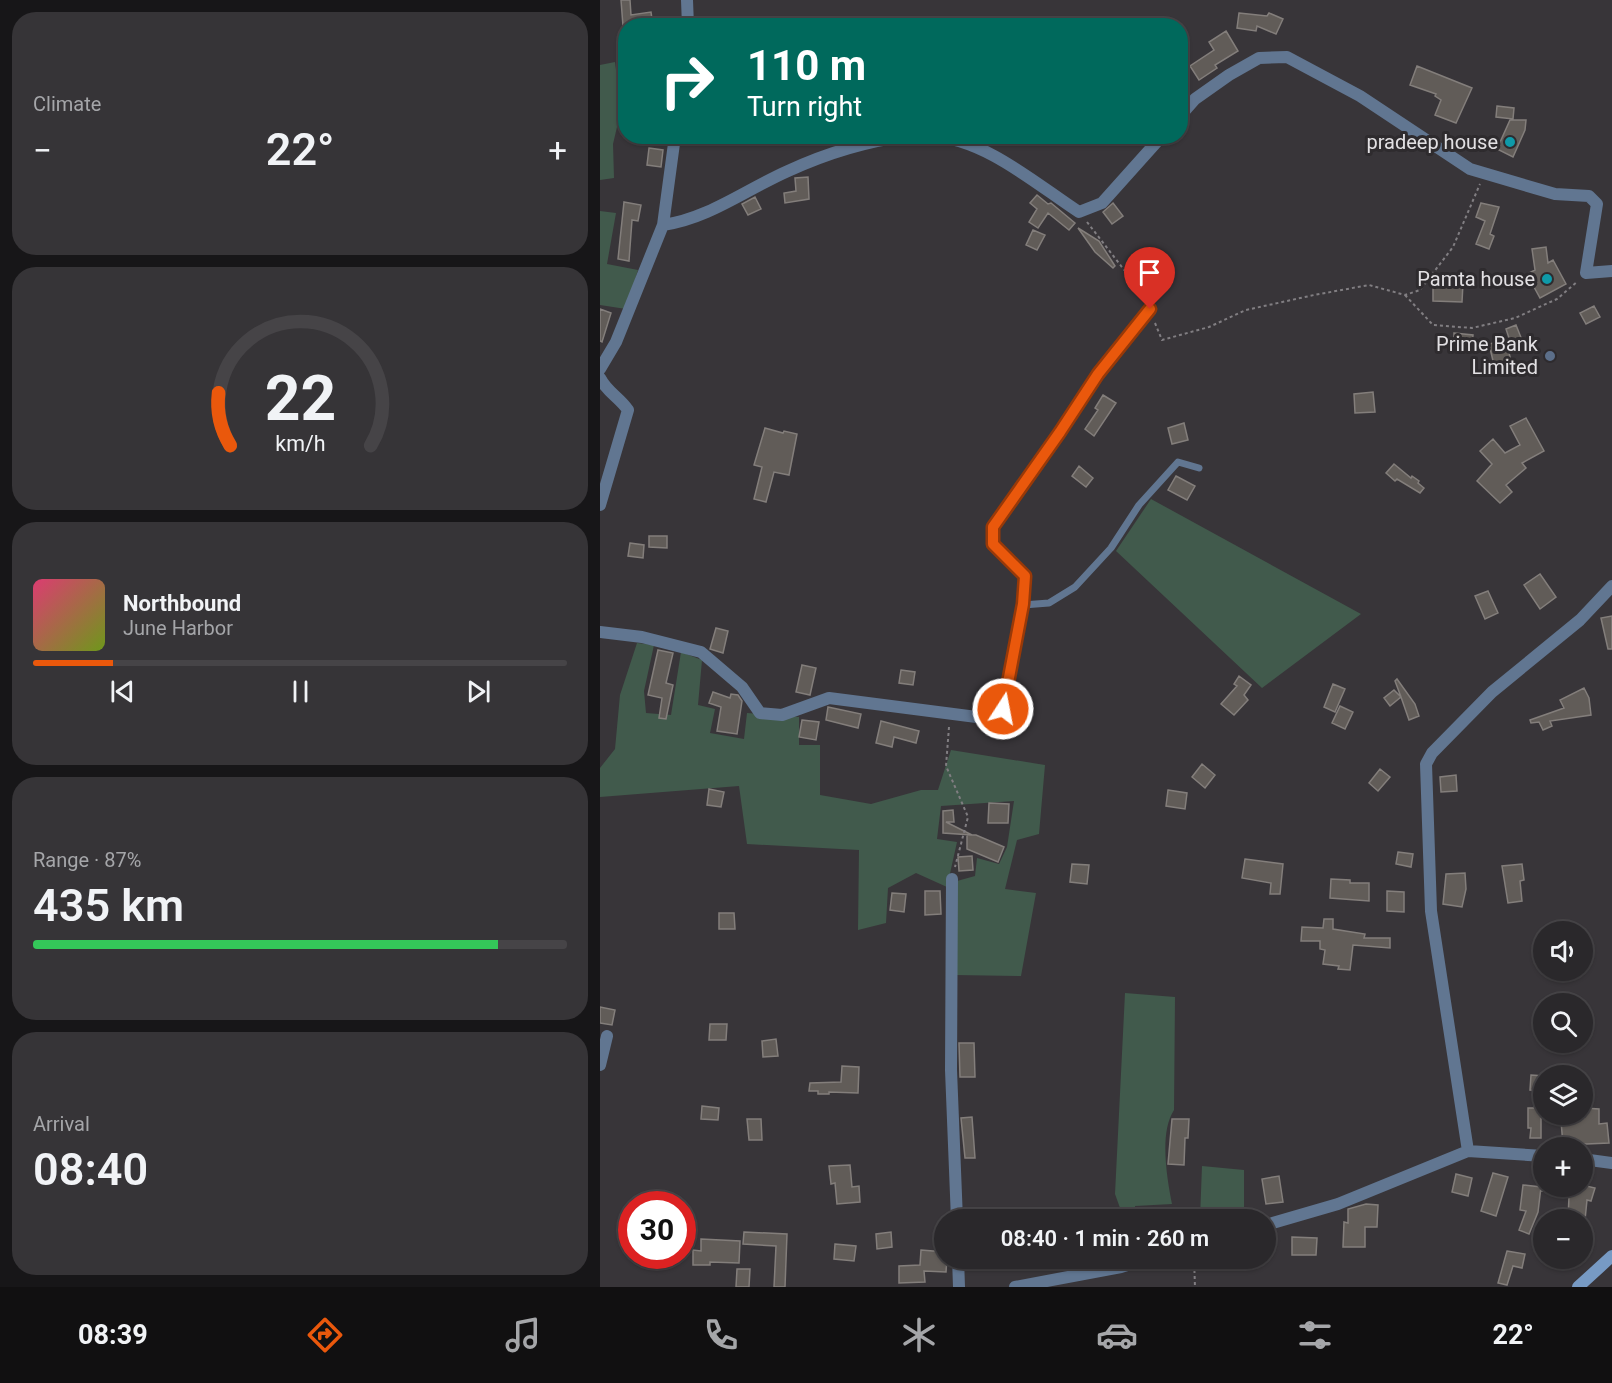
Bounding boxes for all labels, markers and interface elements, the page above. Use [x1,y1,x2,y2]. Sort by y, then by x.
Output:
text: 110 m [747,41,866,90]
icon: right [648,42,726,120]
text: Turn right [747,91,862,123]
text: Climate [33,92,101,116]
text: 22° [266,123,334,176]
place label: pradeep house [1366,130,1498,154]
text: − [33,131,52,170]
text: + [548,131,567,170]
marker: pradeep house [1503,135,1517,149]
pin [1124,247,1175,309]
icon: arrive [1133,256,1166,289]
place label: Pamta house [1417,267,1535,291]
marker: Pamta house [1540,272,1554,286]
place label: Prime Bank Limited [1436,332,1539,379]
marker: Prime Bank Limited [1543,349,1557,363]
text: 22 [264,362,336,435]
text: km/h [275,431,325,456]
text: Northbound [123,591,241,616]
text: June Harbor [123,616,233,640]
icon: previous [106,675,139,708]
icon: pause [284,675,317,708]
icon: next [462,675,495,708]
position arrow [971,677,1035,741]
text: Range · 87% [33,848,141,872]
text: 435 km [33,879,184,932]
map controls [1533,921,1593,1269]
button: sound [1533,921,1593,981]
button: search [1533,993,1593,1053]
button: layers [1533,1065,1593,1125]
text: Arrival [33,1112,90,1136]
button: + [1533,1137,1593,1197]
text: 08:40 [33,1143,148,1196]
speed limit sign: 30 [618,1191,696,1269]
button: − [1533,1209,1593,1269]
text: 08:40 · 1 min · 260 m [1001,1226,1209,1251]
icon: directions [304,1314,346,1356]
icon: music [502,1314,544,1356]
icon: phone [700,1314,742,1356]
icon: climate [898,1314,940,1356]
icon: car [1096,1314,1138,1356]
icon: filters [1294,1314,1336,1356]
text: 08:39 [78,1319,148,1351]
text: 22° [1492,1319,1534,1351]

